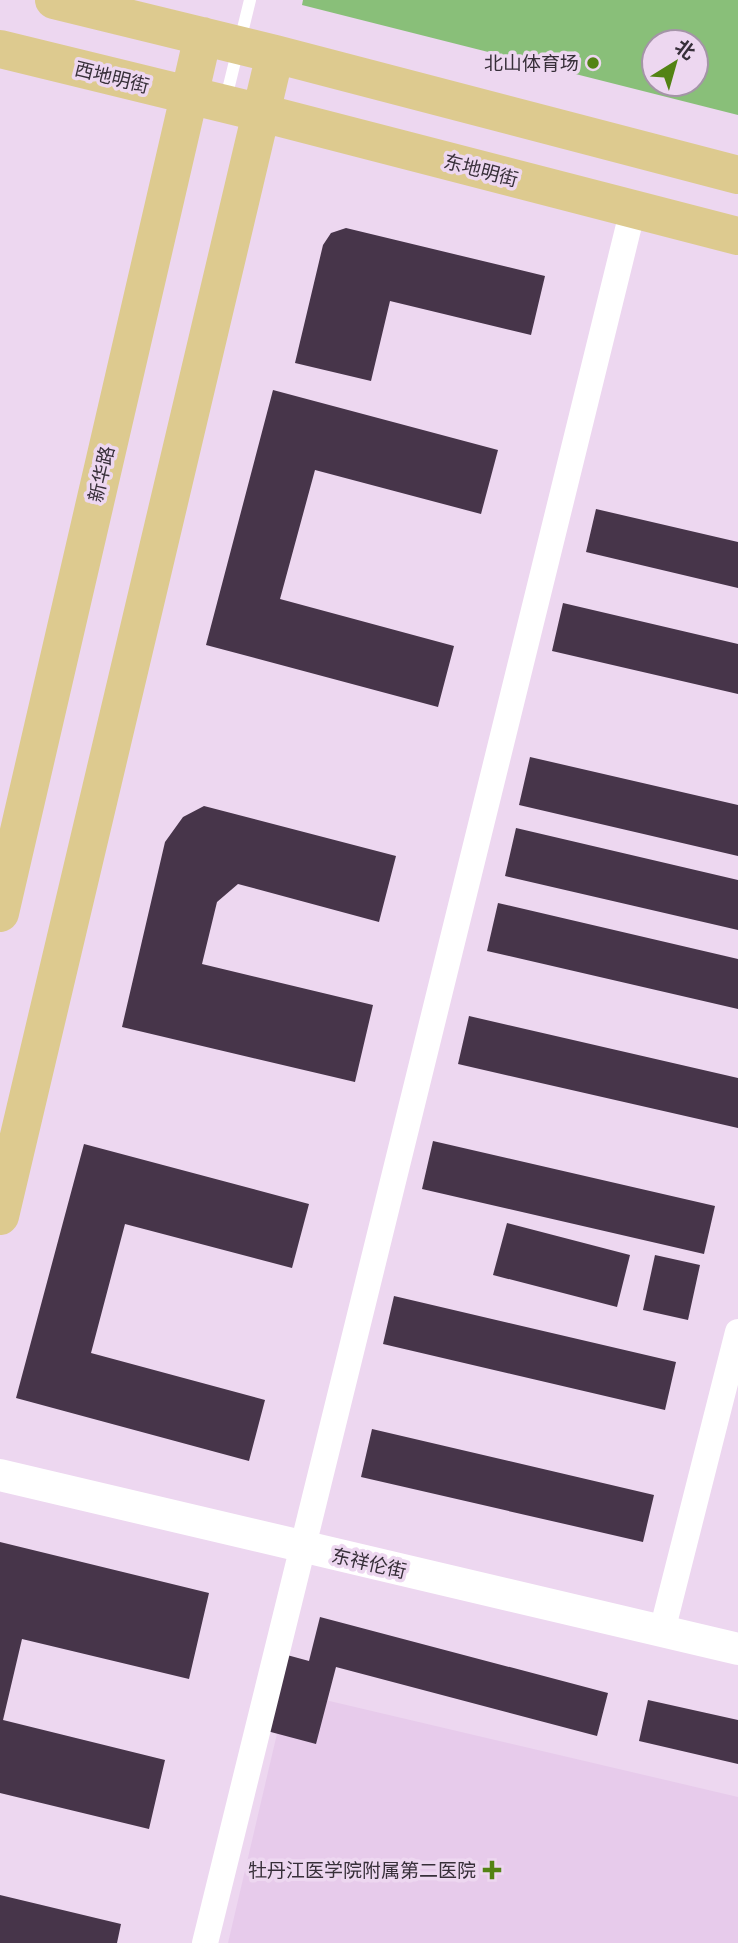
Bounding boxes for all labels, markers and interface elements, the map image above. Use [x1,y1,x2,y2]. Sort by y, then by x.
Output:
north arrow [640,28,710,98]
text: 北 [670,33,701,66]
place label: 北山体育场 [484,50,579,76]
street label: 西地明街 [72,55,152,99]
marker: 北山体育场 [585,55,601,71]
street label: 东地明街 [441,148,521,192]
street label: 新华路 [82,443,120,505]
street label: 东祥伦街 [329,1542,409,1584]
place label: 牡丹江医学院附属第二医院 [248,1857,476,1883]
marker: 牡丹江医学院附属第二医院 [482,1860,502,1880]

